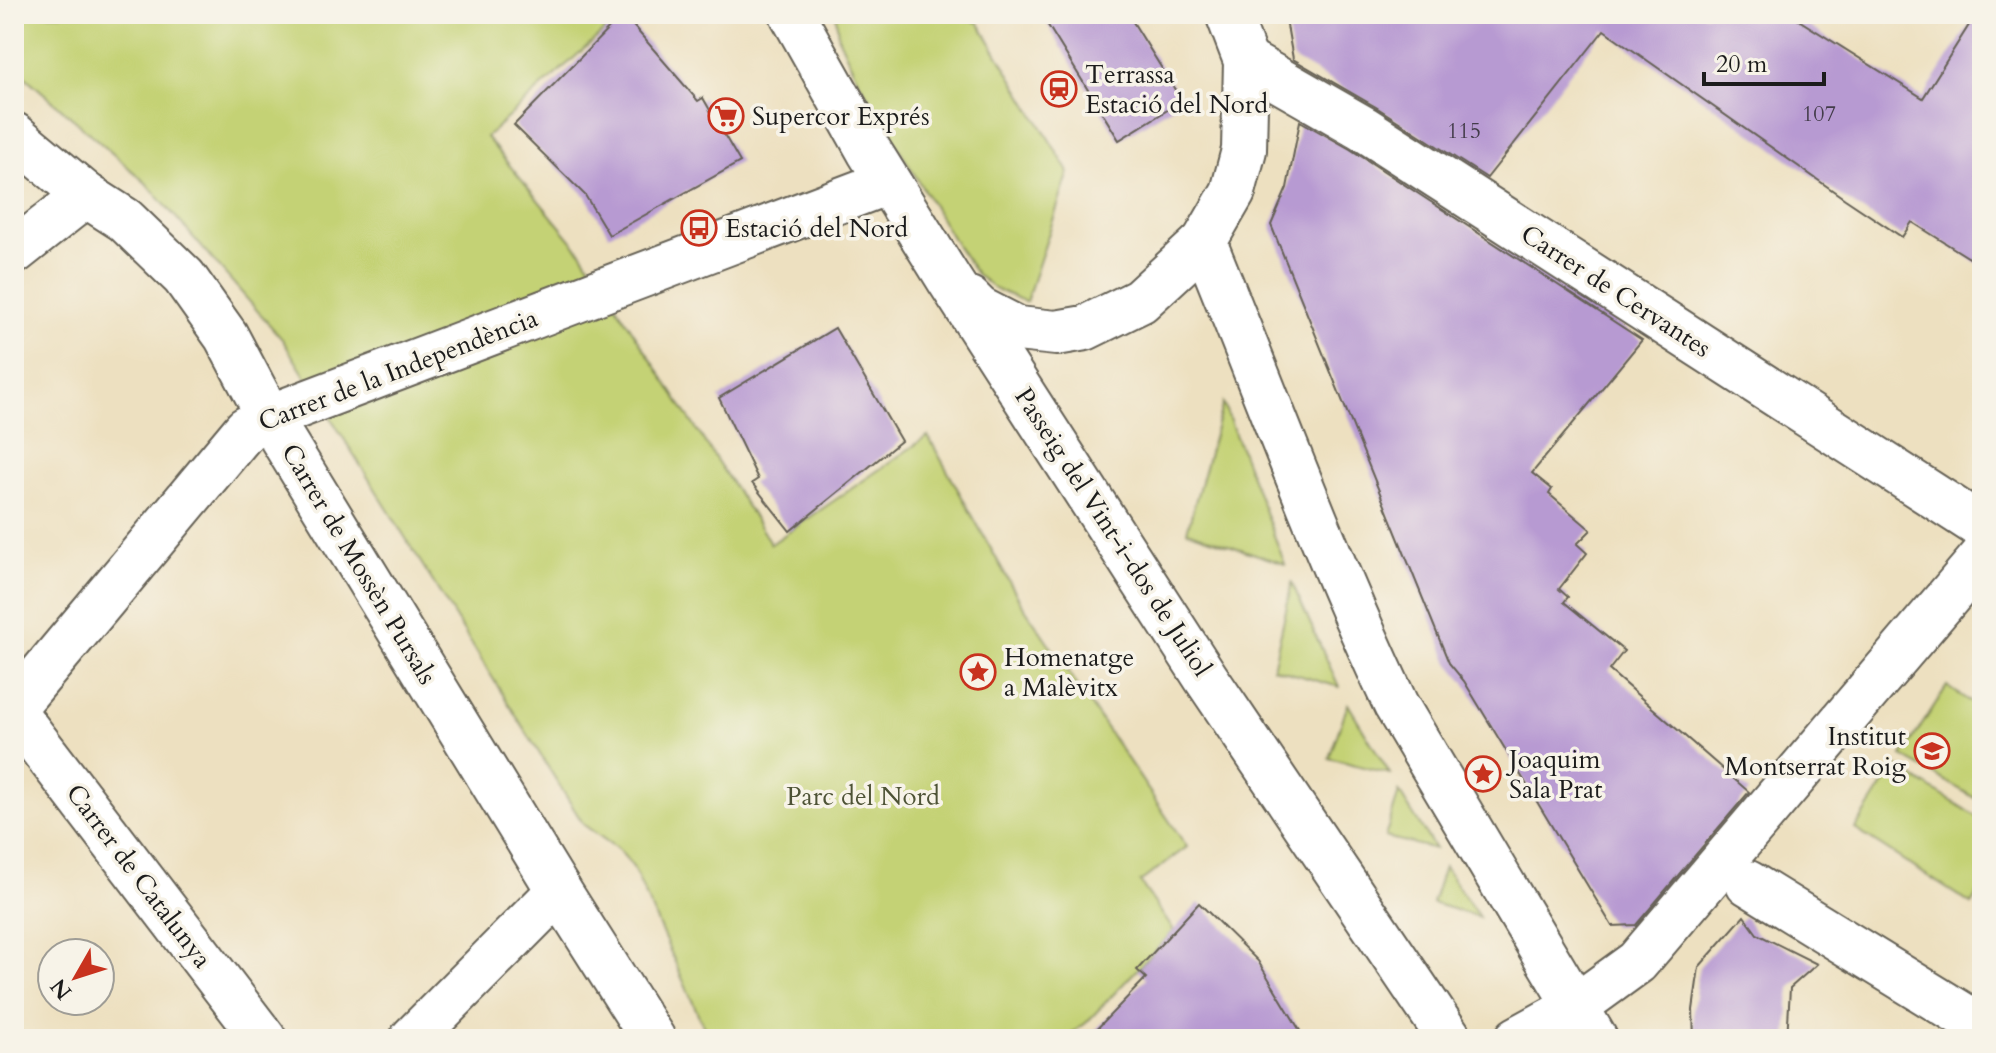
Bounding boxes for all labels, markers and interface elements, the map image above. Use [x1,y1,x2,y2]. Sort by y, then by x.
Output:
scale bar [1704,36,1824,86]
text: 20 m [1716,48,1768,81]
place label: Terrassa Estació del Nord [1085,57,1268,122]
station icon: Terrassa Estació del Nord [1040,70,1078,108]
supermarket icon: Supercor Exprés [707,97,745,135]
place label: Supercor Exprés [752,99,930,134]
house number: 107 [1802,99,1836,129]
house number: 115 [1447,116,1481,146]
bus stop icon: Estació del Nord [680,209,718,247]
place label: Estació del Nord [725,211,908,246]
street label: Carrer de Cervantes [1514,216,1718,366]
street label: Carrer de la Independència [253,301,543,439]
street label: Passeig del Vint-i-dos de Juliol [1006,381,1220,683]
street label: Carrer de Mossèn Pursals [273,437,445,691]
place label: Homenatge a Malèvitx [1004,640,1134,705]
place icon: Homenatge a Malèvitx [959,653,997,691]
place label: Institut Montserrat Roig [1725,719,1906,784]
school or university icon: Institut Montserrat Roig [1913,732,1951,770]
place label: Joaquim Sala Prat [1505,742,1602,807]
place icon: Joaquim Sala Prat [1464,755,1502,793]
street label: Carrer de Catalunya [58,777,220,975]
park label: Parc del Nord [786,779,940,814]
north arrow [36,937,116,1017]
text: N [44,972,79,1006]

